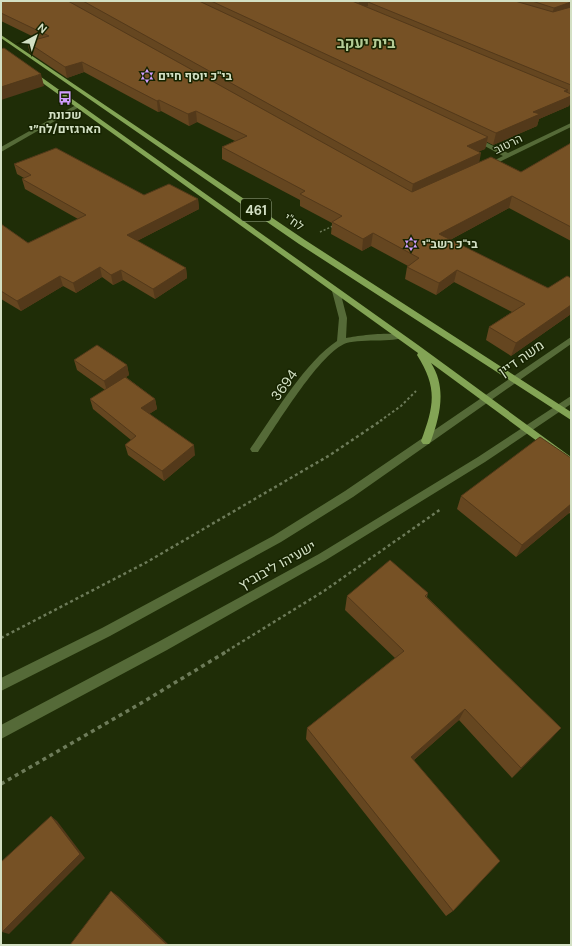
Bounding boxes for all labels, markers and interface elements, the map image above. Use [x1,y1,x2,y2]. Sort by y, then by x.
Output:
north arrow [16,16,56,56]
text: N [35,20,50,36]
district label: בית יעקב [337,33,395,53]
synagogue icon: בי"כ יוסף חיים [139,68,155,84]
place label: בי"כ יוסף חיים [158,68,232,84]
bus stop icon: שכונת הארגזים/לח״י [57,90,73,106]
place label: שכונת הארגזים/לח״י [29,107,101,137]
street label: הרטוב [491,130,525,158]
road number: 461 [241,199,271,221]
street label: לח"י [281,210,307,234]
synagogue icon: בי"כ רשב"י [403,236,419,252]
place label: בי"כ רשב"י [422,236,478,252]
street label: משה דיין [495,336,547,380]
street label: 3694 [267,366,302,404]
street label: ישעיהו ליבוביץ [235,536,319,594]

